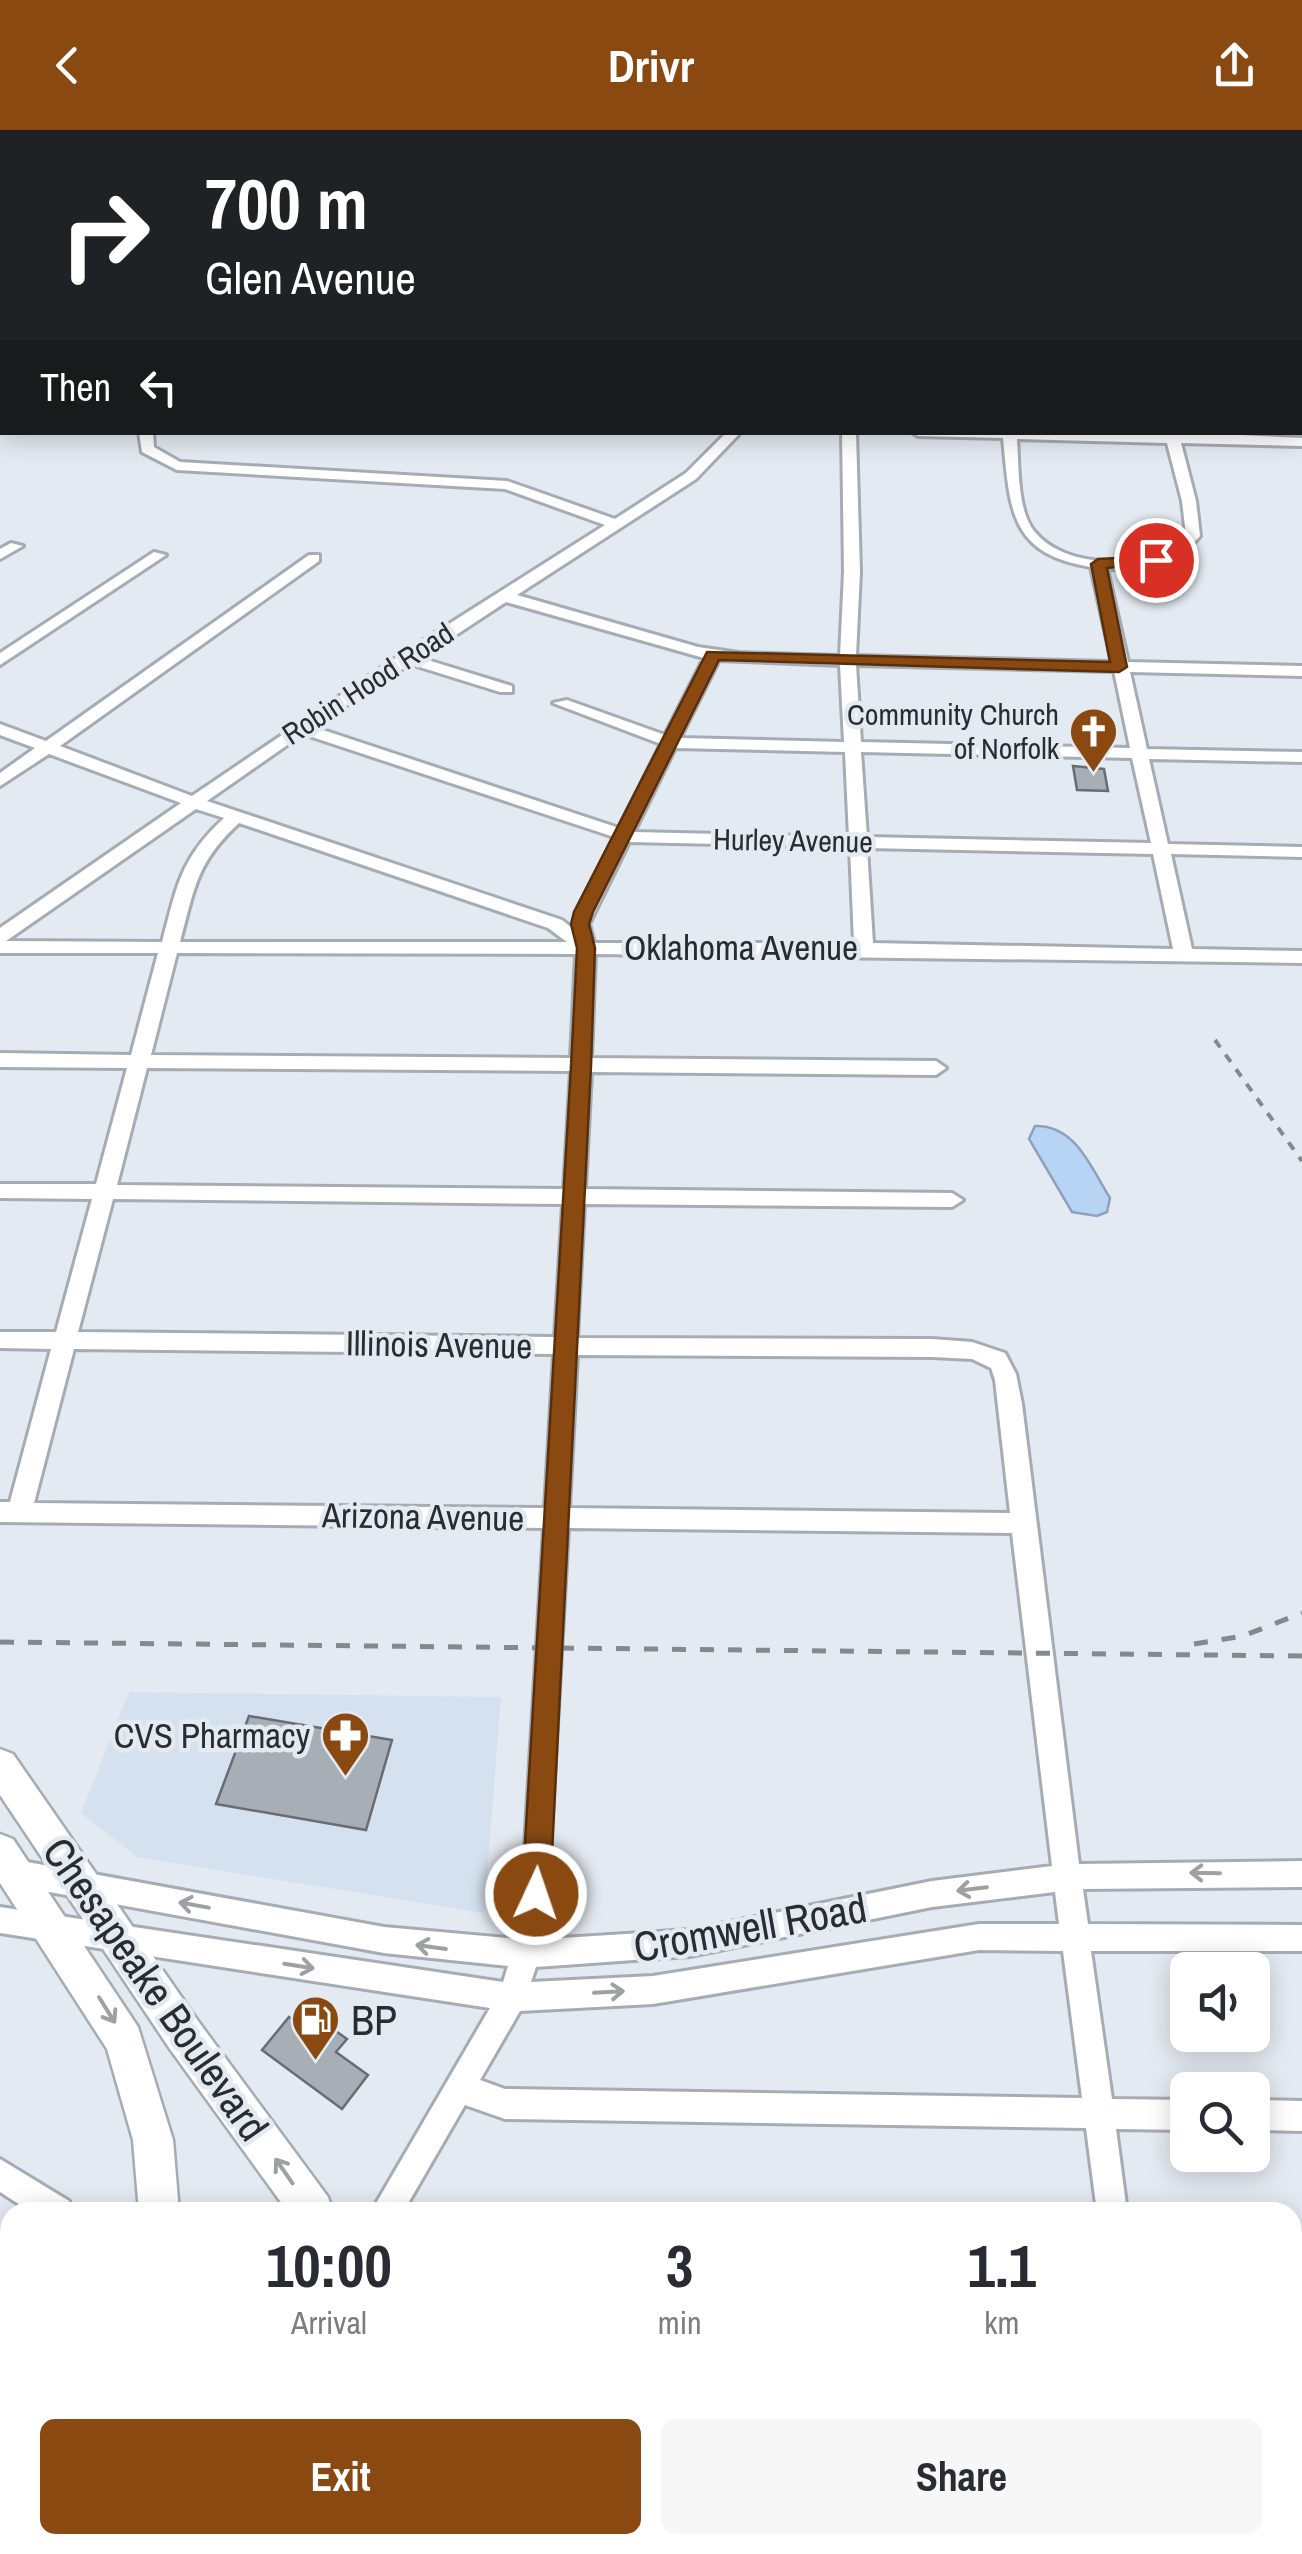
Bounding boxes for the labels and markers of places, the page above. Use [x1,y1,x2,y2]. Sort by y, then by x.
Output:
pin [1114,518,1199,603]
place label: Community Church of Norfolk [847,694,1060,768]
church icon: Community Church of Norfolk [1068,706,1120,774]
pharmacy icon: CVS Pharmacy [319,1710,371,1778]
place label: CVS Pharmacy [114,1712,311,1759]
place label: BP [351,1992,397,2048]
fuel station icon: BP [290,1994,342,2062]

